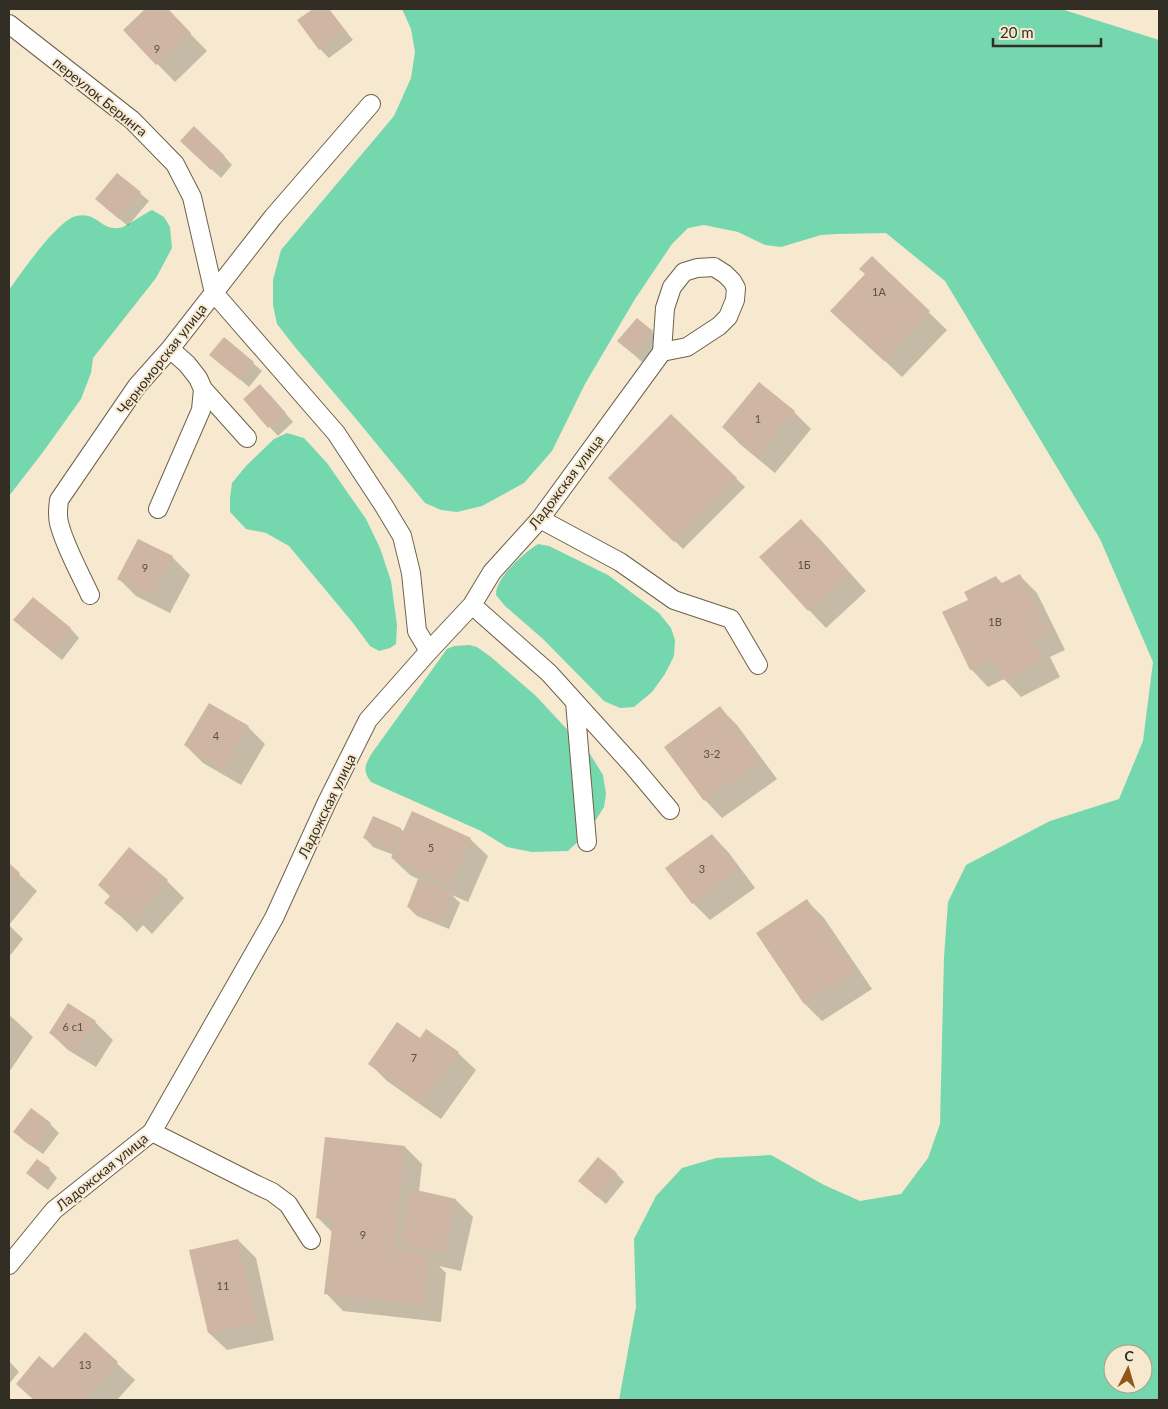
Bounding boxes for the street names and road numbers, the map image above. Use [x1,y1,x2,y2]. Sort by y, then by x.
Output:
street label: переулок Беринга [50,53,151,140]
street label: Черноморская улица [113,300,210,417]
street label: Ладожская улица [524,431,607,533]
street label: Ладожская улица [294,751,359,861]
street label: Ладожская улица [51,1129,151,1215]

